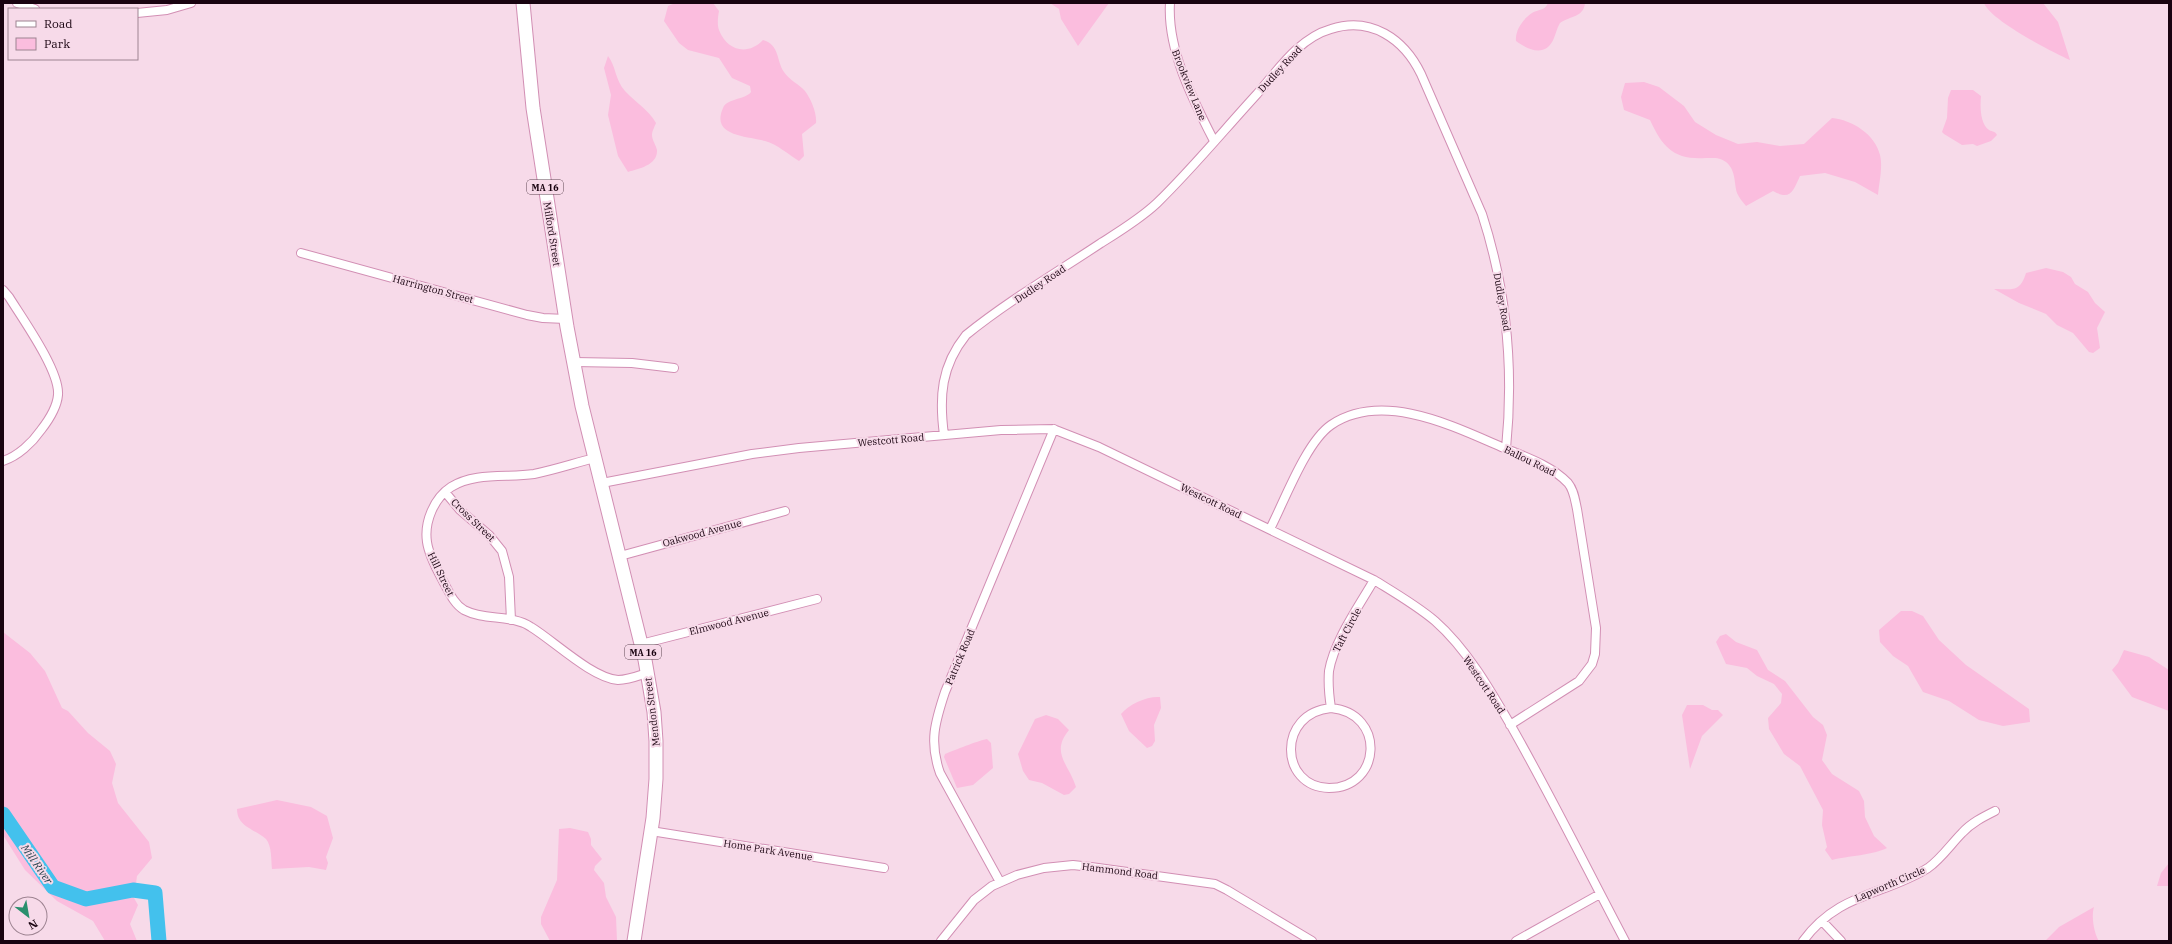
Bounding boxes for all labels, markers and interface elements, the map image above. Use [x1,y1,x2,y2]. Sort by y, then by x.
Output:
legend [8,8,138,60]
text: Road [44,16,73,31]
text: Park [44,36,70,51]
street label: Dudley Road [1255,43,1305,95]
street label: Brookview Lane [1169,48,1209,122]
road number: MA 16 [527,180,563,194]
street label: Milford Street [541,201,564,267]
street label: Dudley Road [1012,262,1068,306]
street label: Harrington Street [391,272,475,306]
street label: Dudley Road [1490,272,1514,332]
street label: Westcott Road [857,431,925,449]
street label: Ballou Road [1502,443,1558,479]
street label: Westcott Road [1178,481,1244,521]
street label: Cross Street [448,496,498,545]
street label: Oakwood Avenue [661,516,743,550]
street label: Hill Street [425,550,457,599]
street label: Elmwood Avenue [688,606,770,638]
street label: Taft Circle [1330,606,1364,654]
street label: Patrick Road [942,627,978,687]
road number: MA 16 [625,645,661,659]
street label: Westcott Road [1460,654,1508,716]
street label: Mendon Street [641,677,663,747]
street label: Home Park Avenue [723,837,813,863]
water label: Mill River [18,841,56,888]
street label: Hammond Road [1081,860,1159,882]
street label: Lapworth Circle [1853,863,1927,905]
north arrow [8,896,48,936]
text: N [26,916,40,933]

